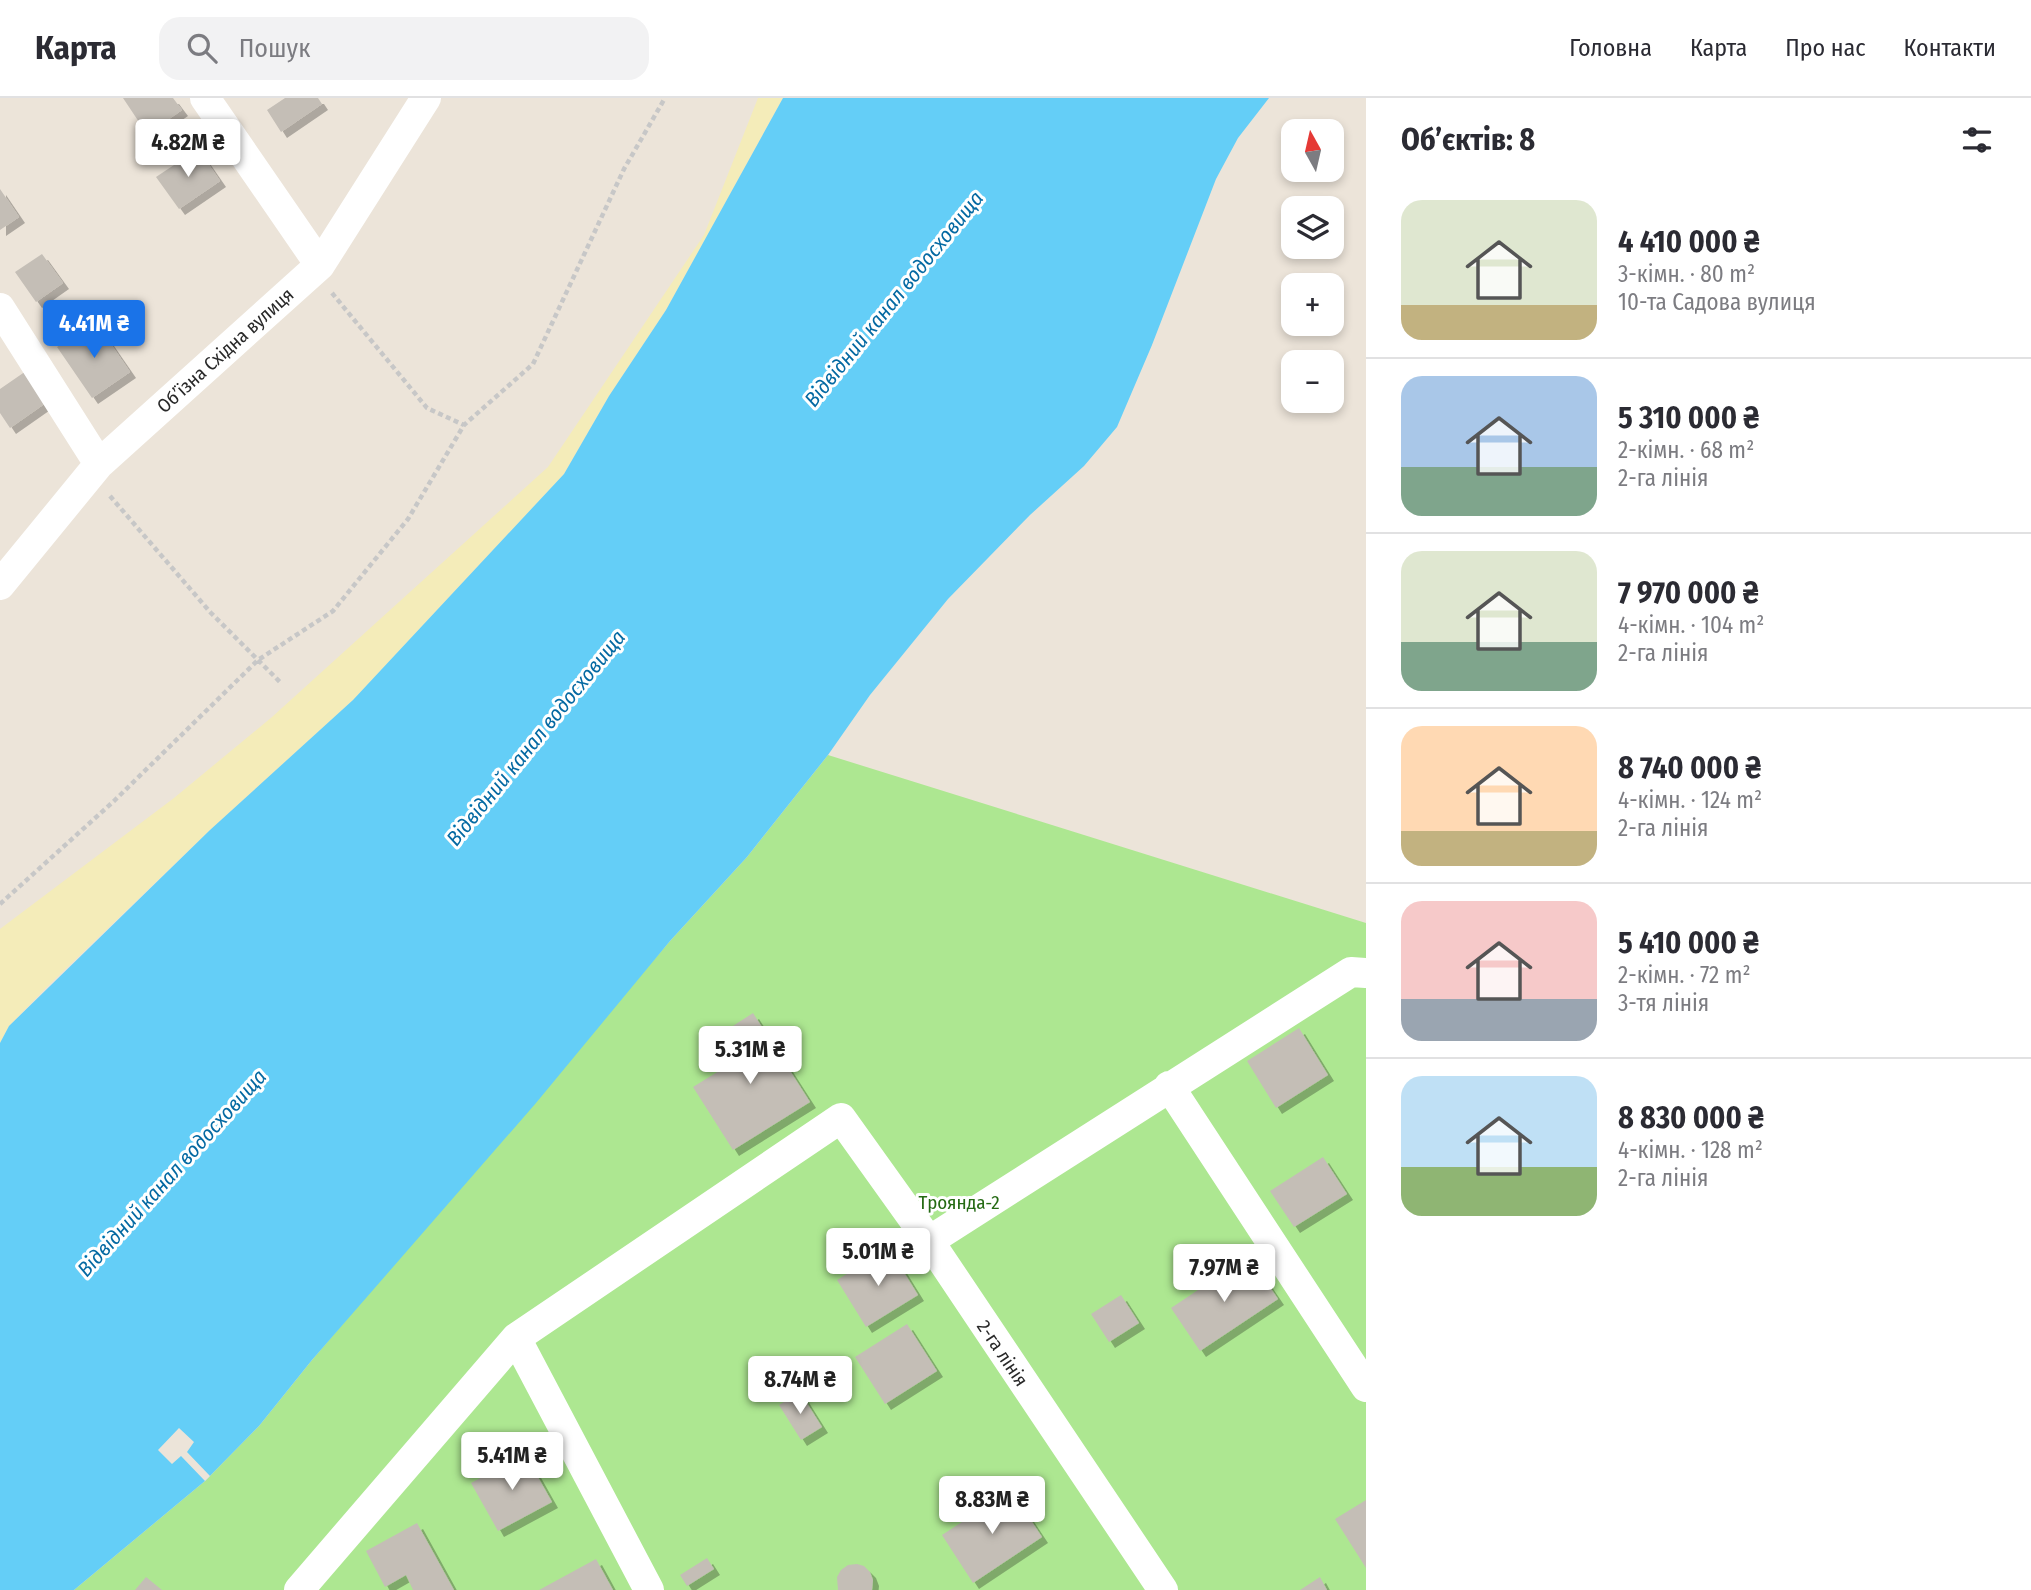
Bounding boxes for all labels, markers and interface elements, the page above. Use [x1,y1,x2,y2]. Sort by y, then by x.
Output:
search box [159,17,649,80]
text: Карта [35,28,117,68]
icon: search [183,29,221,67]
text: Пошук [239,33,310,64]
text: Головна [1569,34,1652,62]
text: Карта [1690,34,1747,62]
text: Про нас [1785,34,1866,62]
text: Контакти [1904,34,1996,62]
north arrow [1281,119,1344,182]
map controls [1281,119,1344,413]
pin: 4.82M ₴ [123,120,253,179]
icon: filters [1958,121,1996,159]
text: Об’єктів: 8 [1401,122,1535,158]
text: 4.82M ₴ [151,128,225,156]
water label: Відвідний канал водосховища [799,186,989,412]
button: layers [1281,196,1344,259]
text: 4 410 000 ₴ [1618,224,1760,260]
icon: home [1457,228,1541,312]
text: 3-кімн. · 80 m² [1618,260,1755,288]
button: + [1281,273,1344,336]
street label: Обʼїзна Східна вулиця [152,283,298,418]
text: 10-та Садова вулиця [1618,288,1816,316]
pin: 4.41M ₴ [29,300,159,360]
text: 4.41M ₴ [59,309,129,337]
button: − [1281,350,1344,413]
text: 5 310 000 ₴ [1618,400,1759,436]
icon: home [1457,404,1541,488]
text: 2-кімн. · 68 m² [1618,436,1754,464]
text: 2-га лінія [1618,464,1708,492]
text: 7 970 000 ₴ [1618,575,1759,611]
icon: home [1457,579,1541,663]
text: 4-кімн. · 104 m² [1618,611,1764,639]
water label: Відвідний канал водосховища [441,625,631,851]
text: 2-га лінія [1618,639,1708,667]
text: 8 740 000 ₴ [1618,750,1761,786]
icon: home [1457,754,1541,838]
text: 4-кімн. · 124 m² [1618,786,1762,814]
text: 2-га лінія [1618,814,1708,842]
text: 5 410 000 ₴ [1618,925,1759,961]
icon: home [1457,929,1541,1013]
text: 2-кімн. · 72 m² [1618,961,1751,989]
text: 3-тя лінія [1618,989,1709,1017]
pin: 5.31M ₴ [685,1026,815,1086]
text: 5.31M ₴ [715,1035,785,1063]
water label: Відвідний канал водосховища [72,1064,272,1282]
text: 8 830 000 ₴ [1618,1100,1764,1136]
icon: home [1457,1104,1541,1188]
text: 4-кімн. · 128 m² [1618,1136,1763,1164]
text: 2-га лінія [1618,1164,1708,1192]
park label: Троянда-2 [918,1191,1000,1214]
pin: 5.01M ₴ [813,1228,943,1288]
text: 5.01M ₴ [842,1237,914,1265]
pin: 7.97M ₴ [1159,1244,1289,1304]
text: 7.97M ₴ [1189,1253,1259,1281]
street label: 2-га лінія [972,1316,1033,1391]
pin: 8.74M ₴ [735,1356,865,1416]
text: 8.74M ₴ [764,1365,836,1393]
pin: 5.41M ₴ [447,1432,577,1492]
text: 5.41M ₴ [477,1441,547,1469]
pin: 8.83M ₴ [927,1476,1057,1536]
text: 8.83M ₴ [955,1485,1029,1513]

